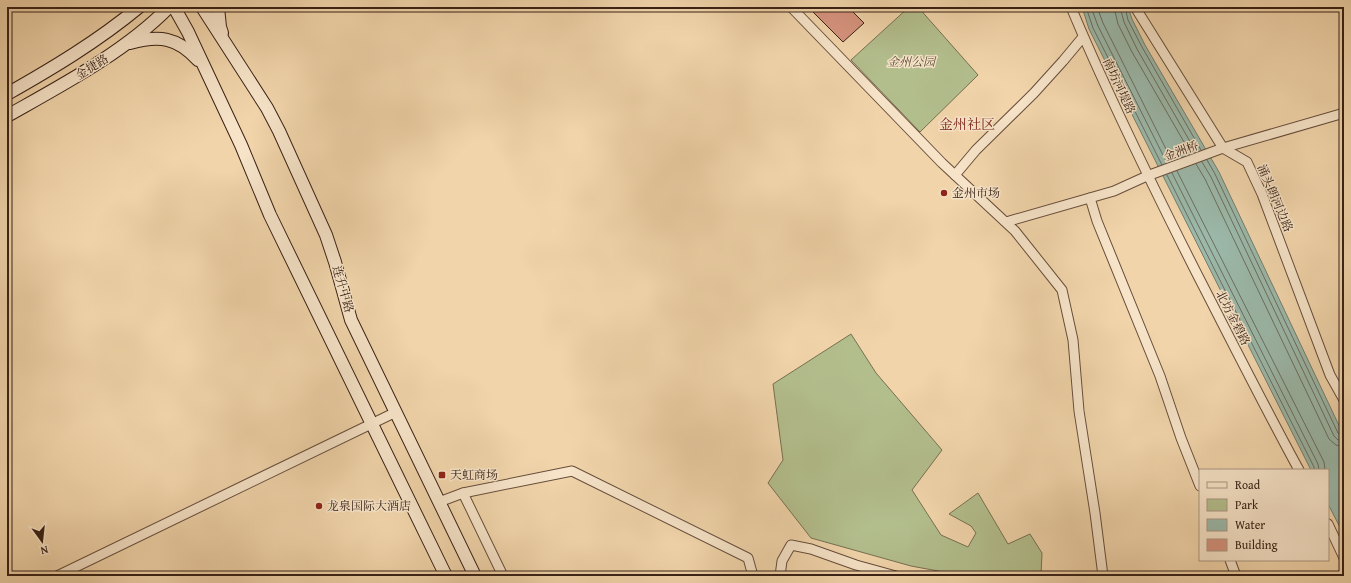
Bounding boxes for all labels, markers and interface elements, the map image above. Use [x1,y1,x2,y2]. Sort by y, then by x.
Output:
street label: 金捷路 [72,50,112,83]
park label: 金州公园 [887,53,937,70]
street label: 南坊河堤路 [1099,55,1140,117]
district label: 金州社区 [939,114,995,134]
street label: 金洲桥 [1161,136,1201,165]
street label: 涌头朗河边路 [1254,161,1297,234]
place label: 金州市场 [952,184,1000,201]
marker: 金州市场 [939,188,949,198]
street label: 连升中路 [329,263,358,314]
street label: 北坊金碧路 [1212,287,1255,348]
place label: 天虹商场 [450,466,498,483]
legend [1199,469,1329,561]
marker: 天虹商场 [437,470,447,480]
text: Road [1235,476,1261,493]
text: Park [1235,496,1259,513]
place label: 龙泉国际大酒店 [327,497,411,514]
marker: 龙泉国际大酒店 [314,501,324,511]
text: Water [1235,516,1265,533]
north arrow [22,521,62,561]
text: Building [1235,536,1278,553]
text: N [38,542,50,560]

